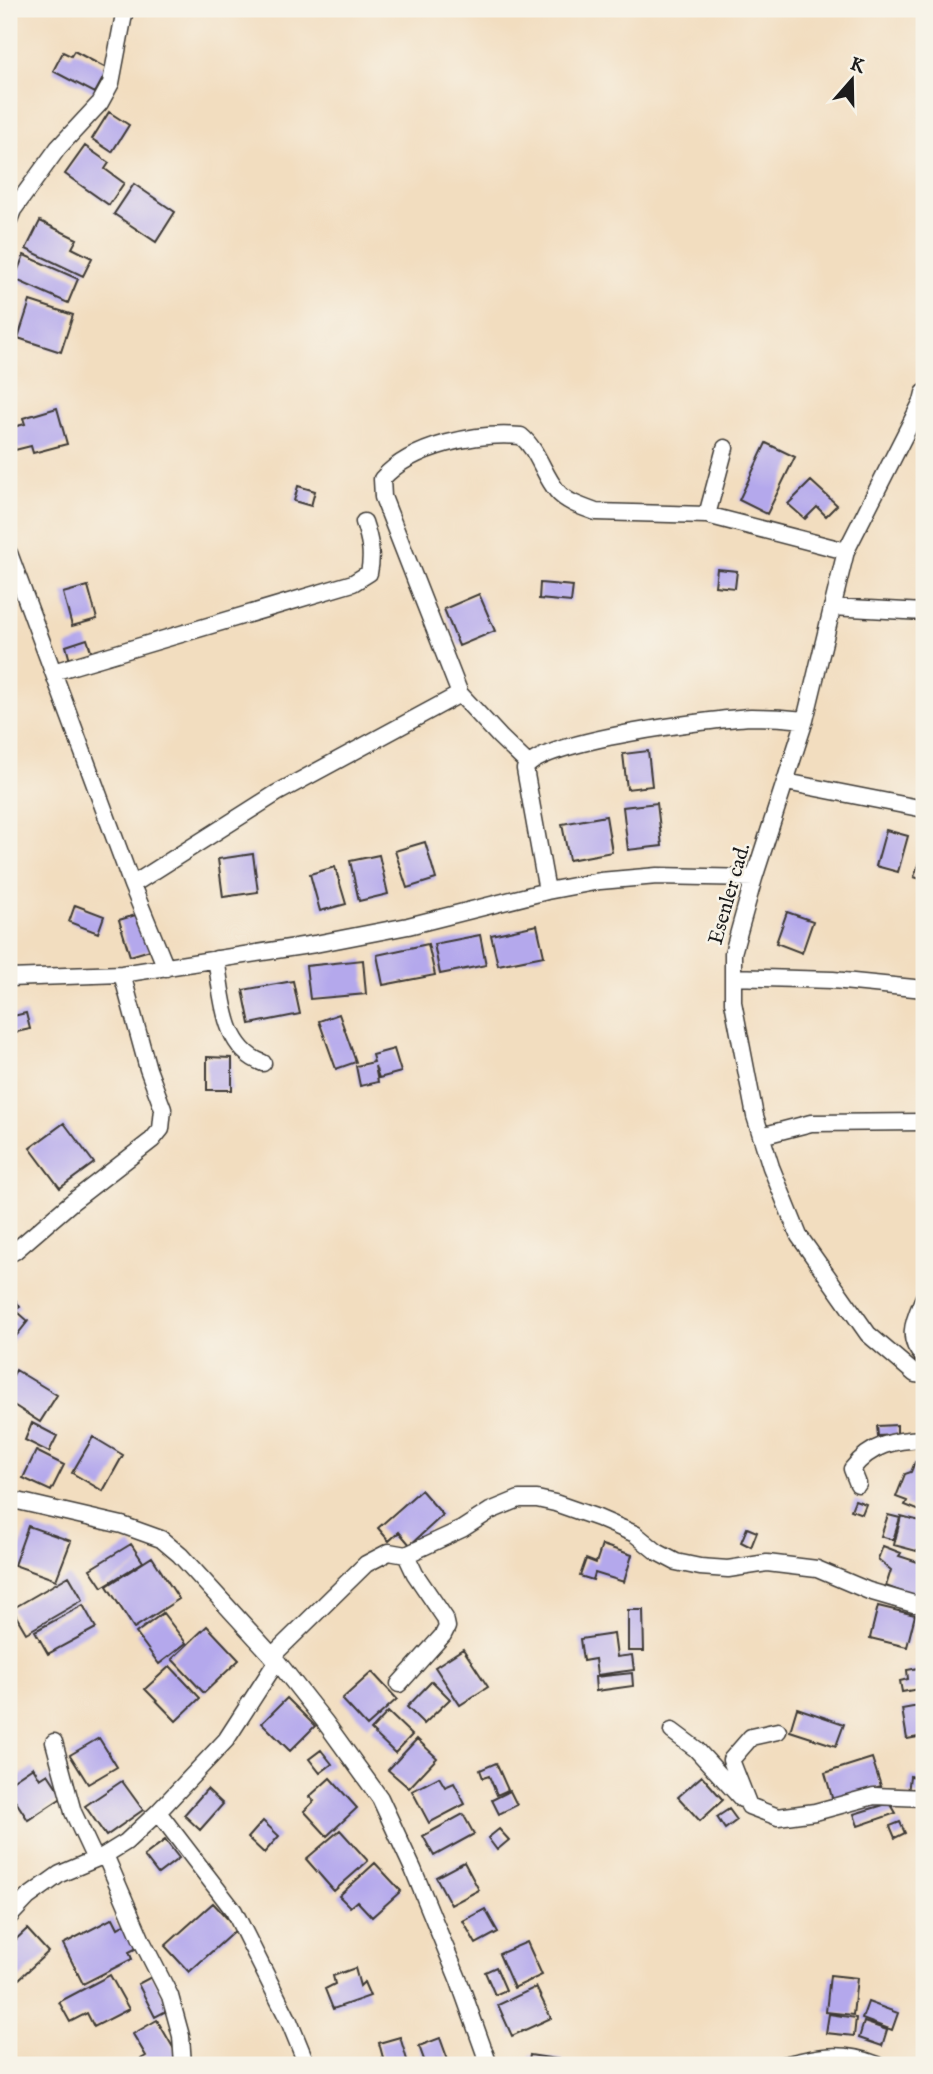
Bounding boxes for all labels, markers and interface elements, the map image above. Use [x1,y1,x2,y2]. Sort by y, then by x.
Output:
north arrow [818,46,888,116]
text: K [847,52,869,80]
street label: Esenler cad. [703,840,757,948]

